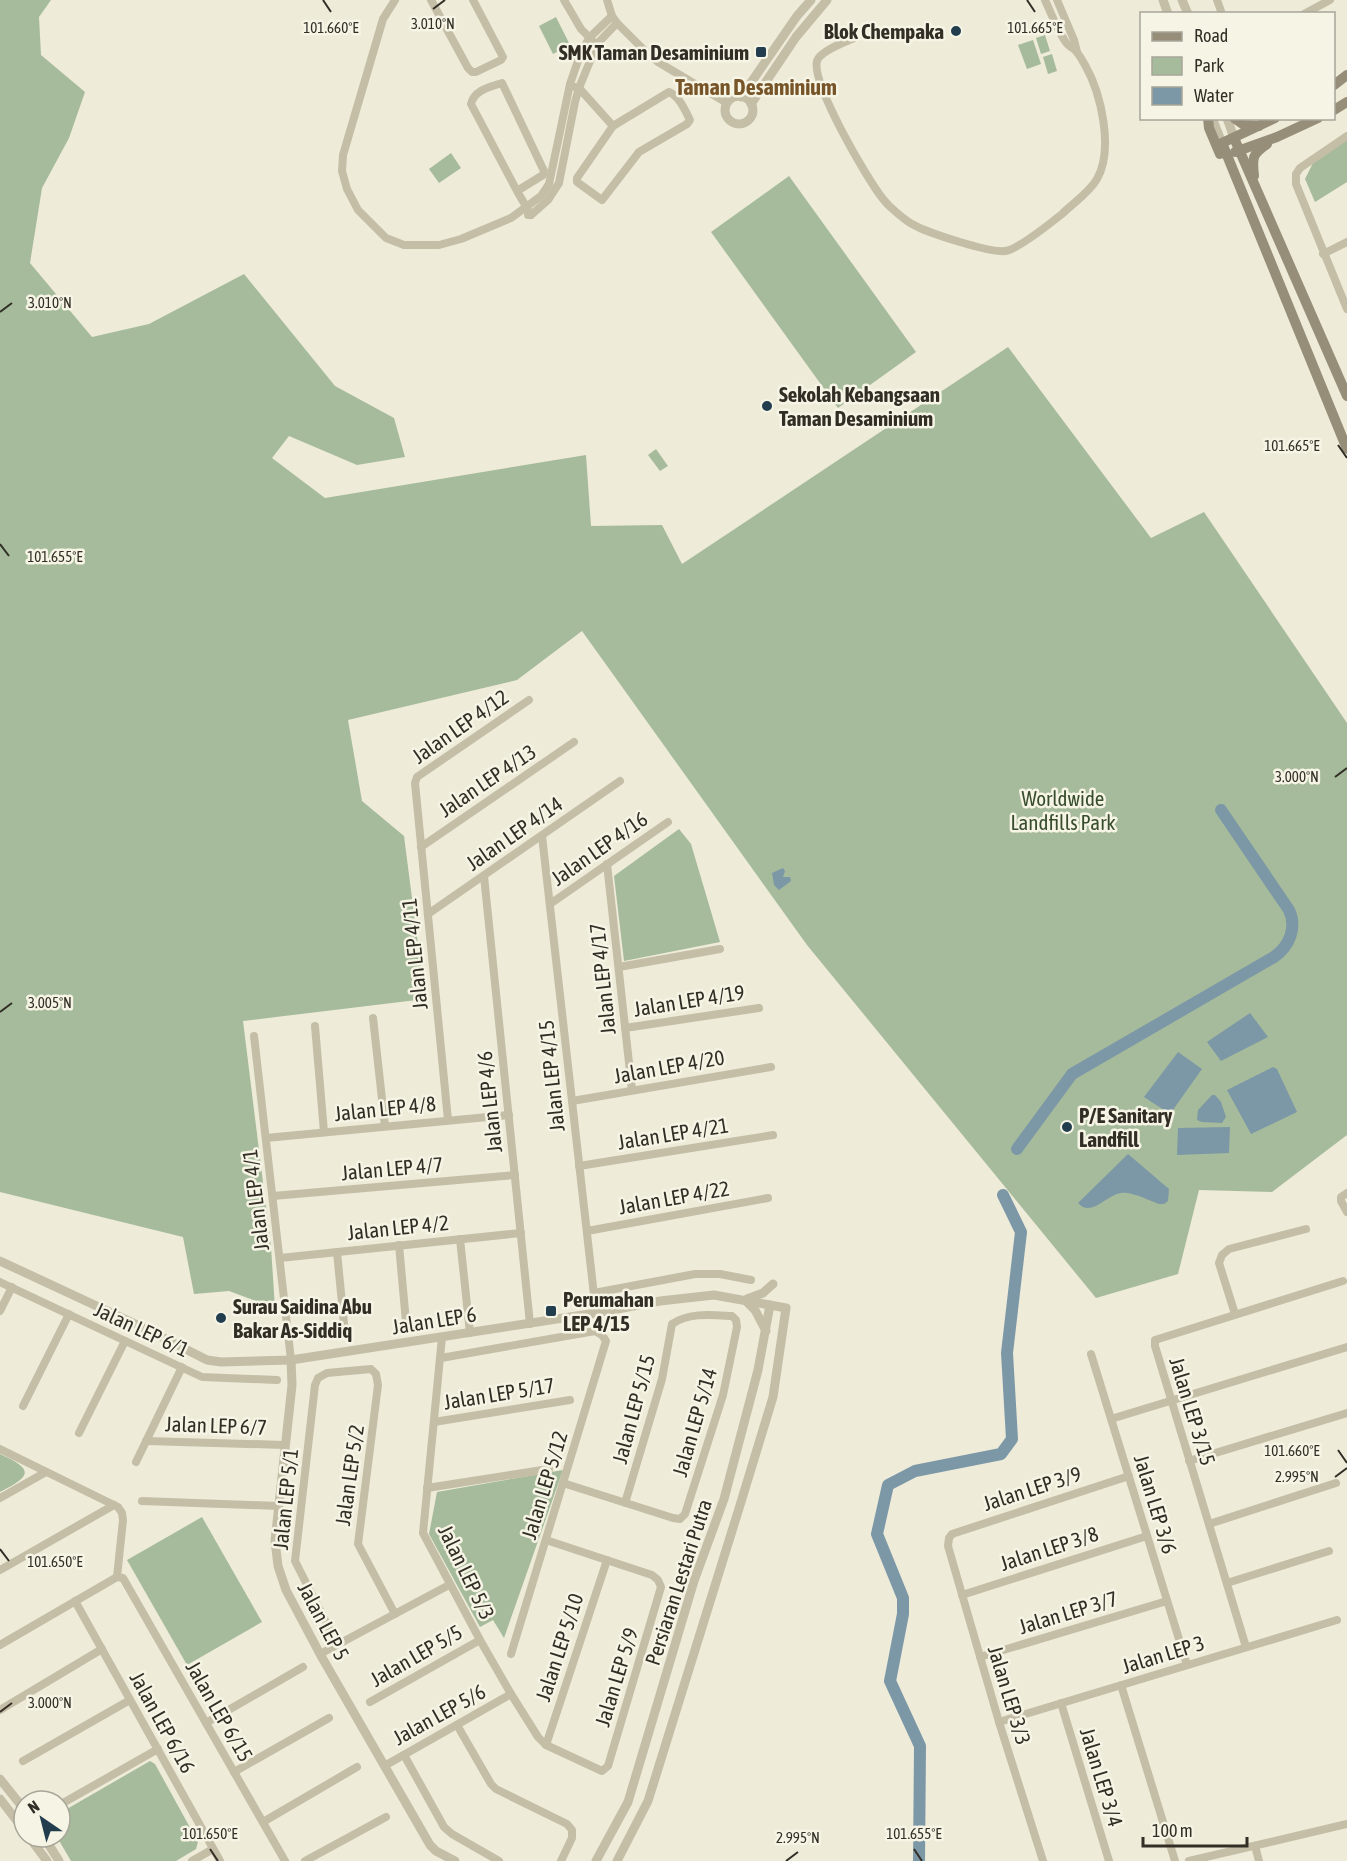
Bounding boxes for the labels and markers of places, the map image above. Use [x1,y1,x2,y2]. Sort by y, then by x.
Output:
place label: Blok Chempaka [824,19,944,43]
marker: Blok Chempaka [949,24,963,38]
place label: SMK Taman Desaminium [559,40,749,64]
marker: SMK Taman Desaminium [754,45,768,59]
place label: Sekolah Kebangsaan Taman Desaminium [779,382,940,430]
marker: Sekolah Kebangsaan Taman Desaminium [760,399,774,413]
place label: P/E Sanitary Landfill [1079,1103,1173,1151]
marker: P/E Sanitary Landfill [1060,1120,1074,1134]
place label: Perumahan LEP 4/15 [563,1287,654,1335]
place label: Surau Saidina Abu Bakar As-Siddiq [233,1294,372,1342]
marker: Perumahan LEP 4/15 [544,1304,558,1318]
marker: Surau Saidina Abu Bakar As-Siddiq [214,1311,228,1325]

